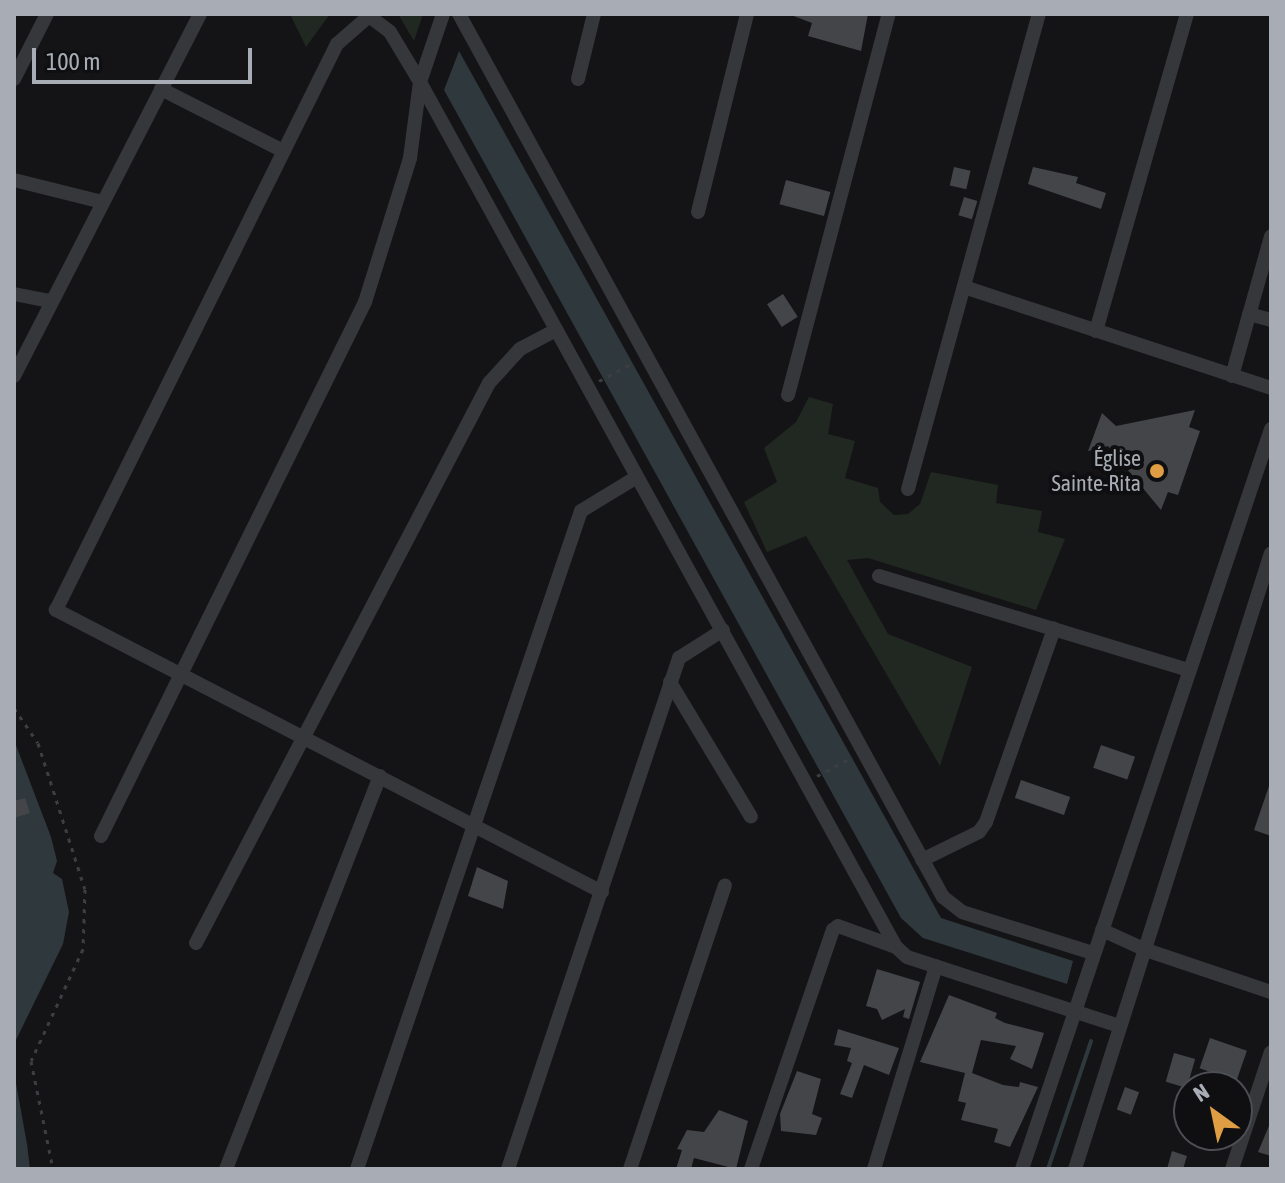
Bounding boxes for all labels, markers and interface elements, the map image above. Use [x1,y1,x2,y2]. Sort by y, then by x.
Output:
scale bar [36,32,256,82]
text: 100 m [46,48,100,75]
place label: Église Sainte-Rita [1052,445,1141,496]
marker: Église Sainte-Rita [1148,462,1166,480]
north arrow [1173,1071,1253,1151]
text: N [1188,1078,1214,1107]

